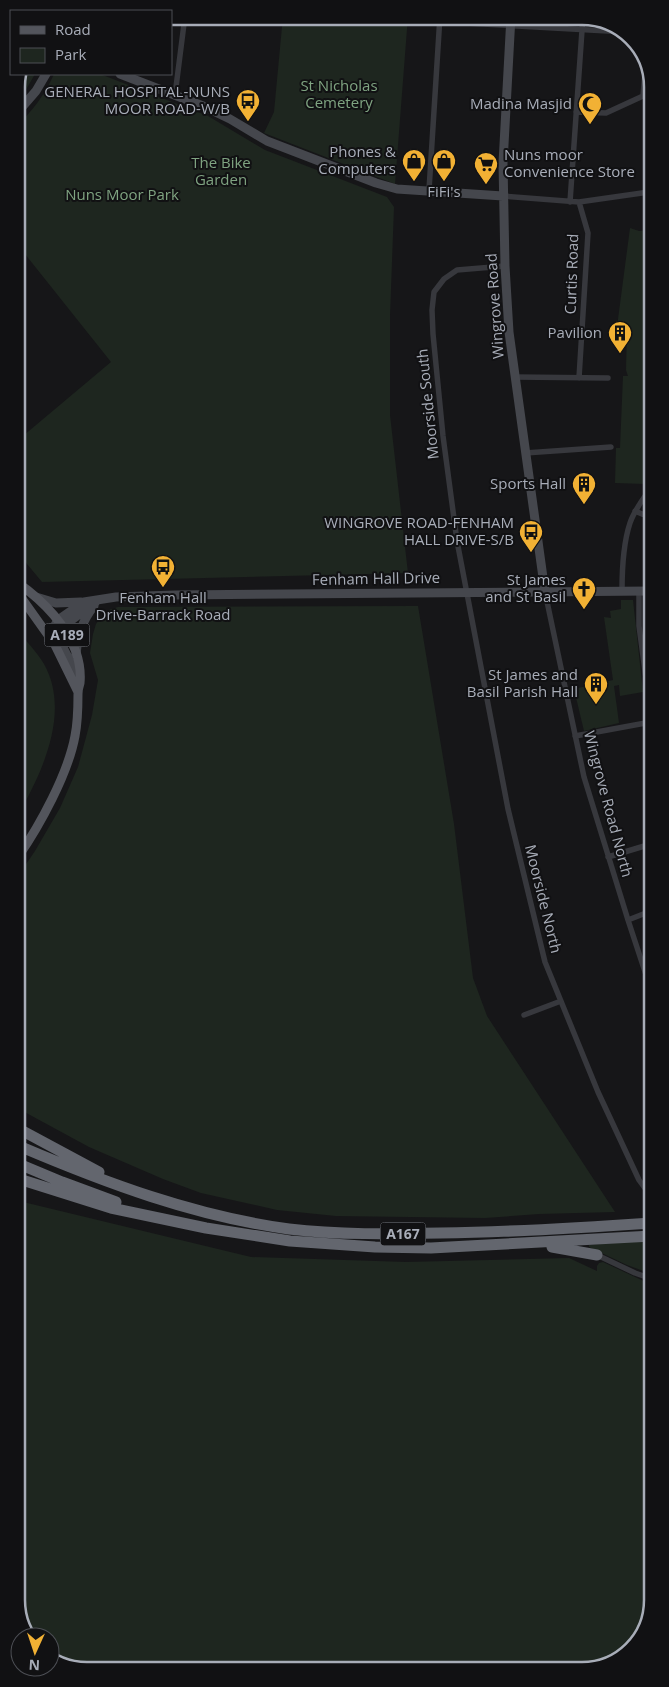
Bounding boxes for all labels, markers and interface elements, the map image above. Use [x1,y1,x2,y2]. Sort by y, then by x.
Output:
legend [10,10,172,75]
text: Road [55,19,91,39]
text: Park [55,44,86,64]
park label: St Nicholas Cemetery [300,75,378,112]
place label: GENERAL HOSPITAL-NUNS MOOR ROAD-W/B [44,81,230,118]
bus stop icon: GENERAL HOSPITAL-NUNS MOOR ROAD-W/B [235,88,261,122]
mosque icon: Madina Masjid [577,91,603,125]
place label: Madina Masjid [470,93,572,113]
place label: Phones & Computers [318,141,396,178]
place label: Nuns moor Convenience Store [504,144,635,181]
shop icon: Phones & Computers [401,148,427,182]
shop icon: FiFi's [431,148,457,182]
supermarket icon: Nuns moor Convenience Store [473,151,499,185]
park label: The Bike Garden [191,152,251,189]
place label: FiFi's [427,181,461,201]
park label: Nuns Moor Park [65,184,179,204]
street label: Curtis Road [560,233,582,315]
street label: Wingrove Road [480,253,508,360]
building icon: Pavilion [607,320,633,354]
place label: Pavilion [548,322,602,342]
street label: Moorside South [411,348,443,460]
building icon: Sports Hall [571,471,597,505]
place label: Sports Hall [490,473,566,493]
place label: WINGROVE ROAD-FENHAM HALL DRIVE-S/B [324,512,514,549]
bus stop icon: WINGROVE ROAD-FENHAM HALL DRIVE-S/B [518,519,544,553]
bus stop icon: Fenham Hall Drive-Barrack Road [150,554,176,588]
street label: Fenham Hall Drive [312,567,440,589]
place label: St James and St Basil [485,569,566,606]
church icon: St James and St Basil [571,576,597,610]
place label: Fenham Hall Drive-Barrack Road [96,587,230,624]
road number: A189 [44,624,90,646]
place label: St James and Basil Parish Hall [467,664,578,701]
building icon: St James and Basil Parish Hall [583,671,609,705]
street label: Wingrove Road North [580,728,638,879]
street label: Moorside North [521,842,567,955]
road number: A167 [380,1222,426,1246]
north arrow [10,1627,60,1677]
text: N [28,1656,40,1675]

